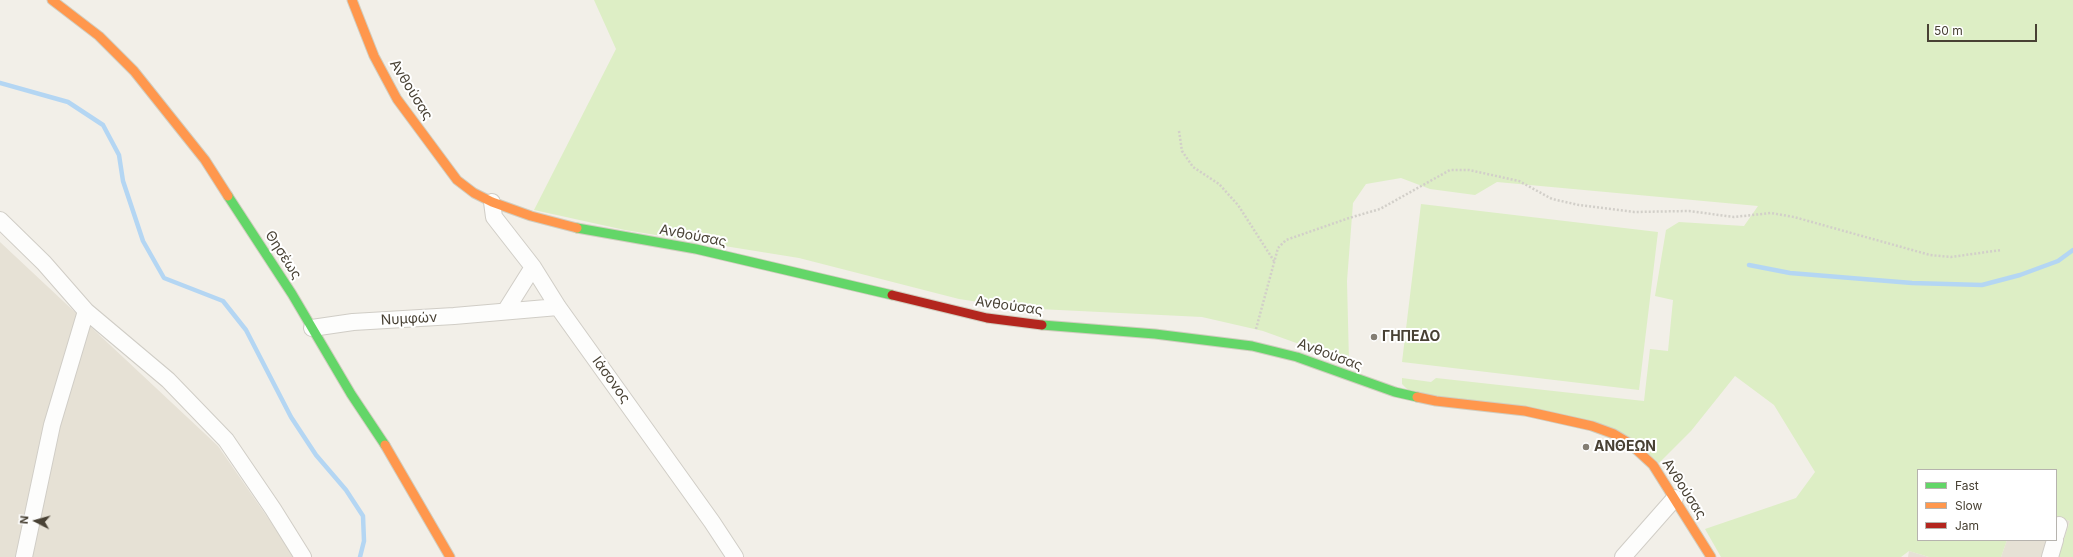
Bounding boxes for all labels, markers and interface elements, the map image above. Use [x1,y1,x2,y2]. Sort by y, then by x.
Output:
scale bar [1929,16,2039,42]
text: 50 m [1934,23,1963,38]
street label: Ανθούσας [386,57,436,123]
street label: Ανθούσας [658,221,728,251]
street label: Θησέως [261,228,305,282]
street label: Ανθούσας [974,293,1044,319]
street label: Νυμφών [380,309,438,329]
place label: ΓΗΠΕΔΟ [1382,329,1440,345]
marker: ΓΗΠΕΔΟ [1369,332,1379,342]
street label: Ανθούσας [1295,335,1365,375]
street label: Ιάσονος [588,353,634,407]
place label: ΑΝΘΕΩΝ [1594,439,1656,455]
marker: ΑΝΘΕΩΝ [1581,442,1591,452]
street label: Ανθούσας [1658,456,1710,522]
legend [1917,469,2057,541]
text: Fast [1955,478,1979,493]
text: Slow [1955,498,1982,513]
north arrow [16,501,56,541]
text: N [17,515,31,525]
text: Jam [1955,518,1979,533]

